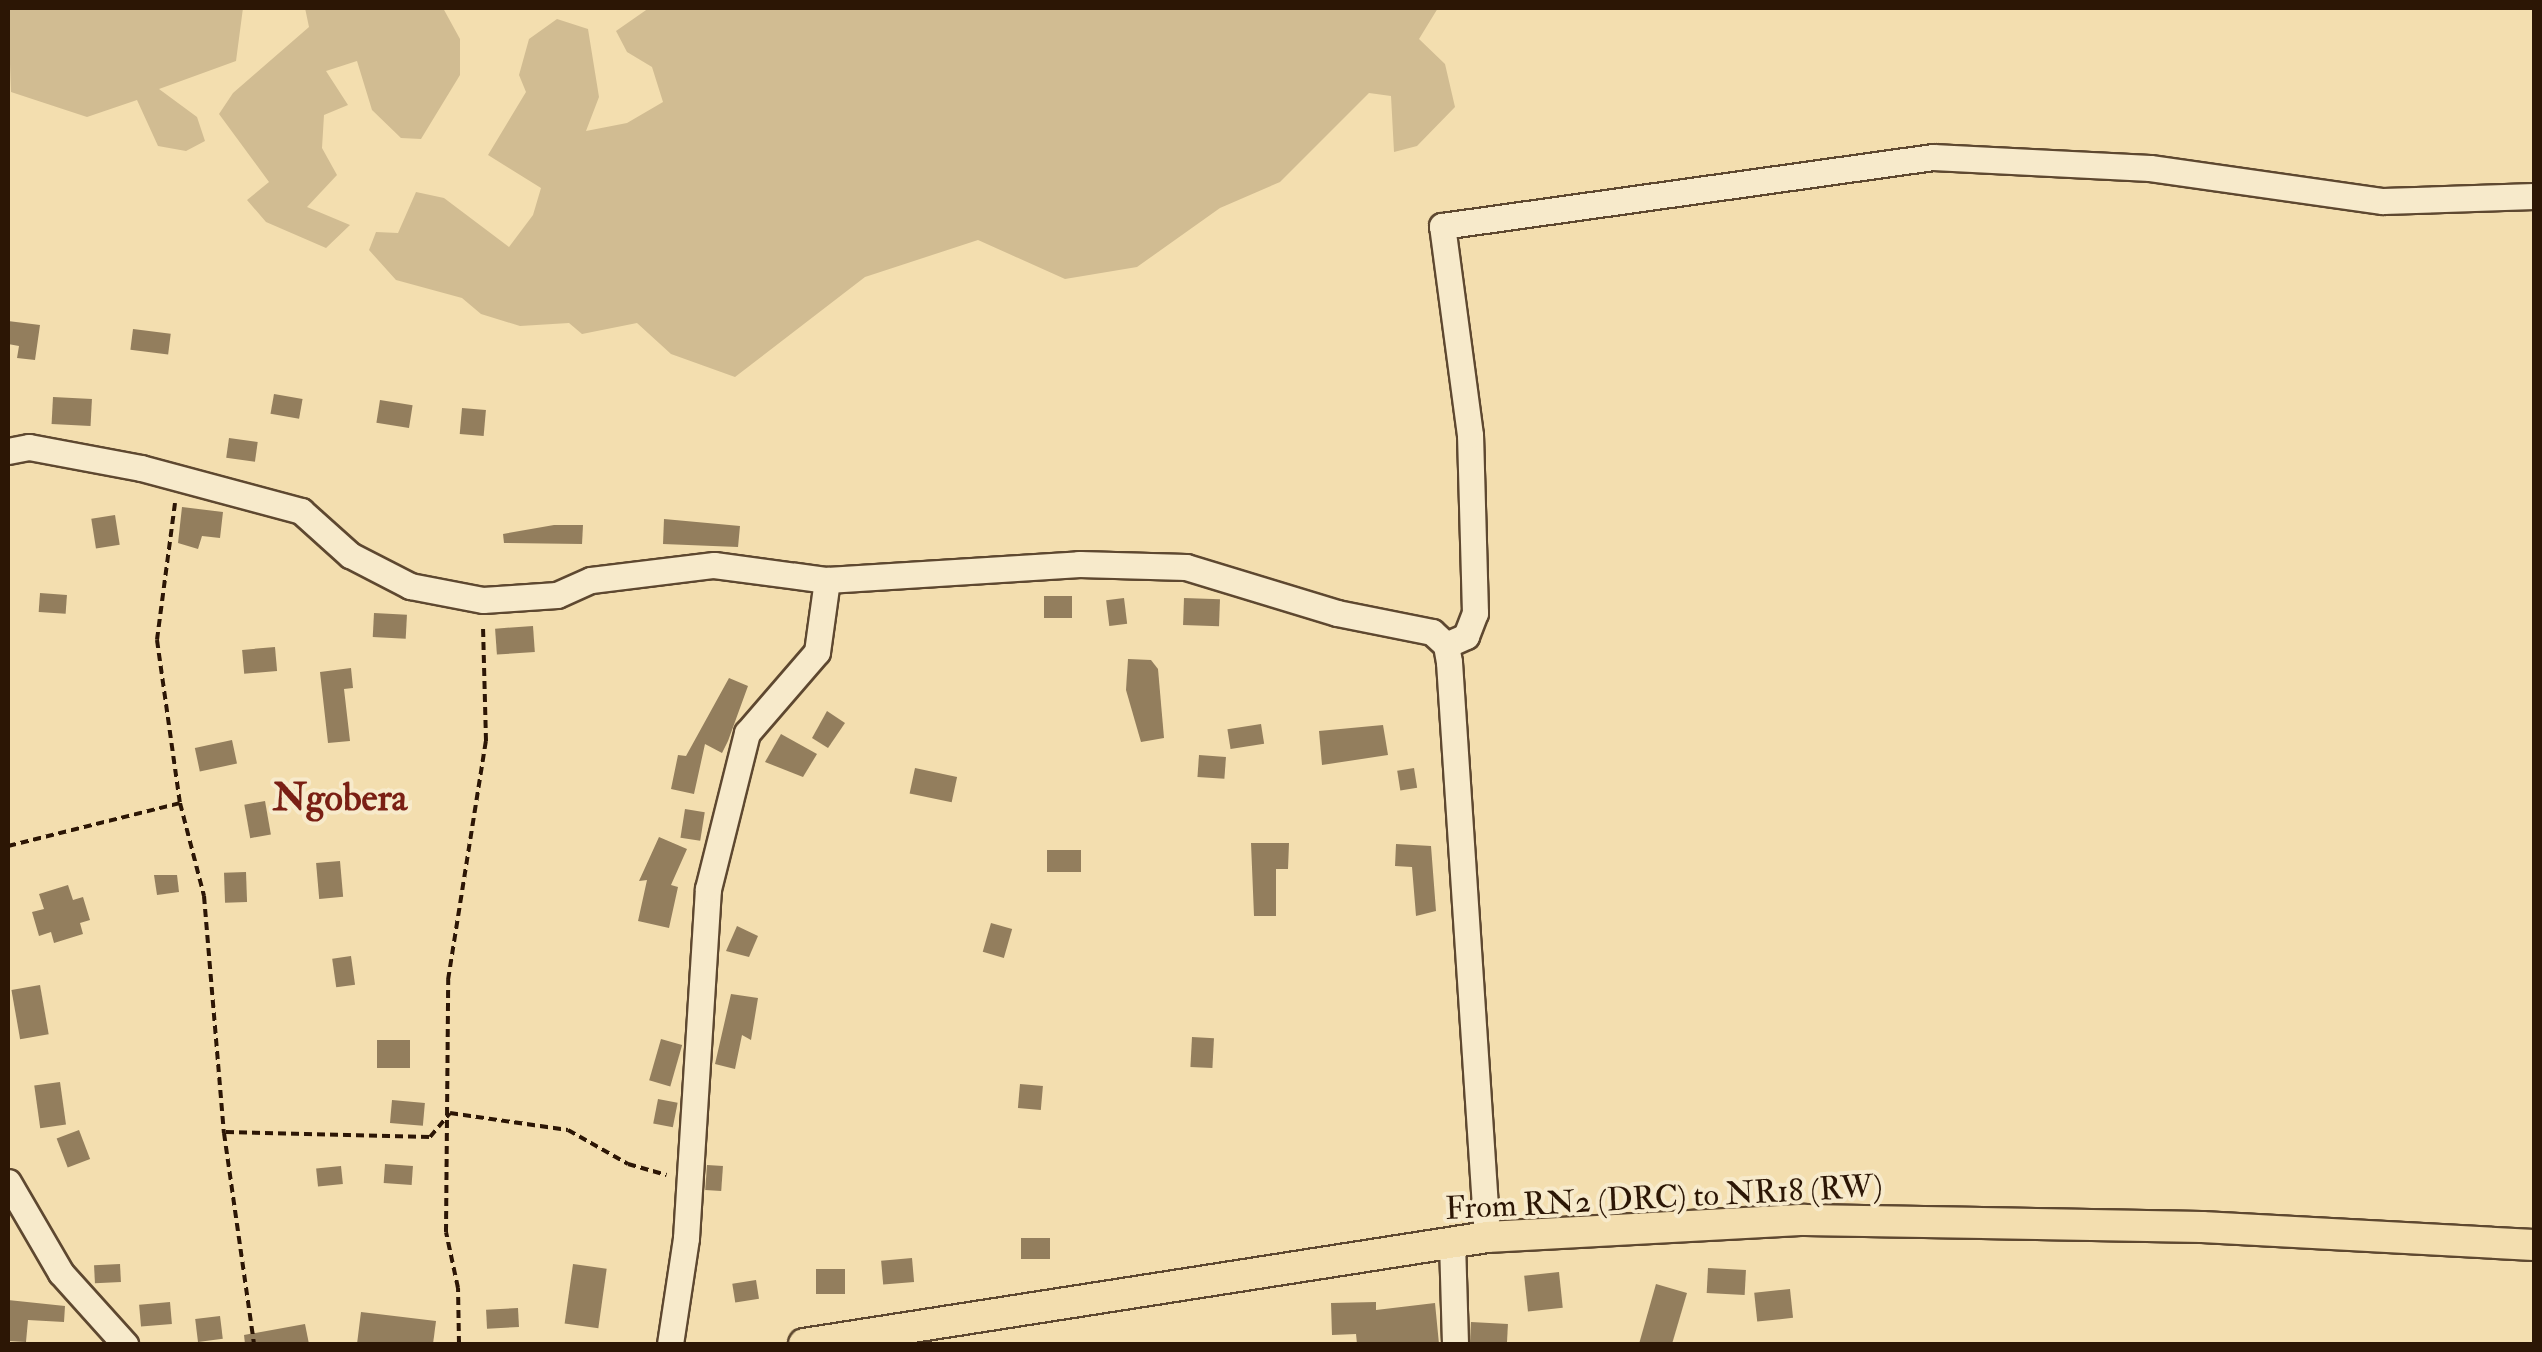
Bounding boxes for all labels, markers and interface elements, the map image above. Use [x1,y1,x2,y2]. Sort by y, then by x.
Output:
district label: Ngobera [273,776,407,822]
street label: From RN2 (DRC) to NR18 (RW) [1444,1167,1884,1229]

